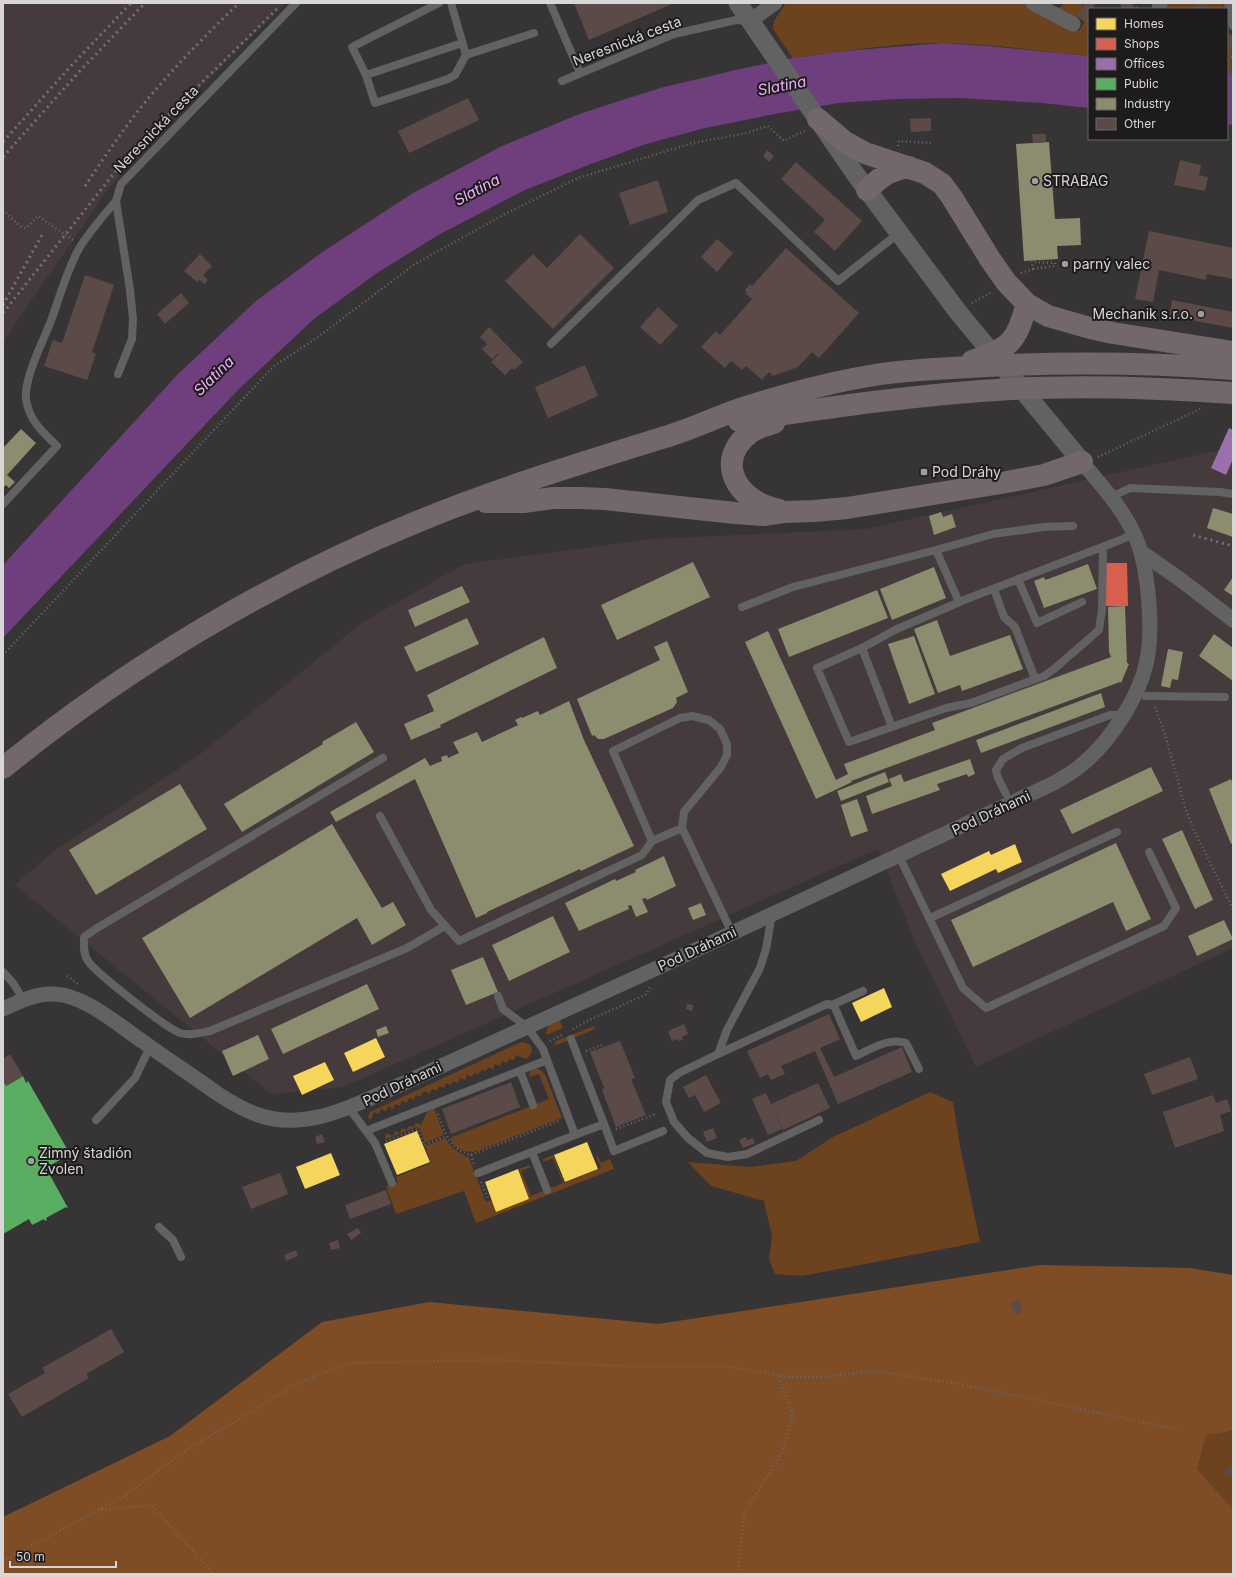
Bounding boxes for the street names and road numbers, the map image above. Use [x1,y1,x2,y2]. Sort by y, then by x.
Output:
street label: Neresnická cesta [570,12,683,69]
street label: Neresnická cesta [110,82,202,176]
street label: Pod Dráhami [949,787,1033,838]
street label: Pod Dráhami [655,923,739,974]
street label: Pod Dráhami [360,1058,444,1109]

